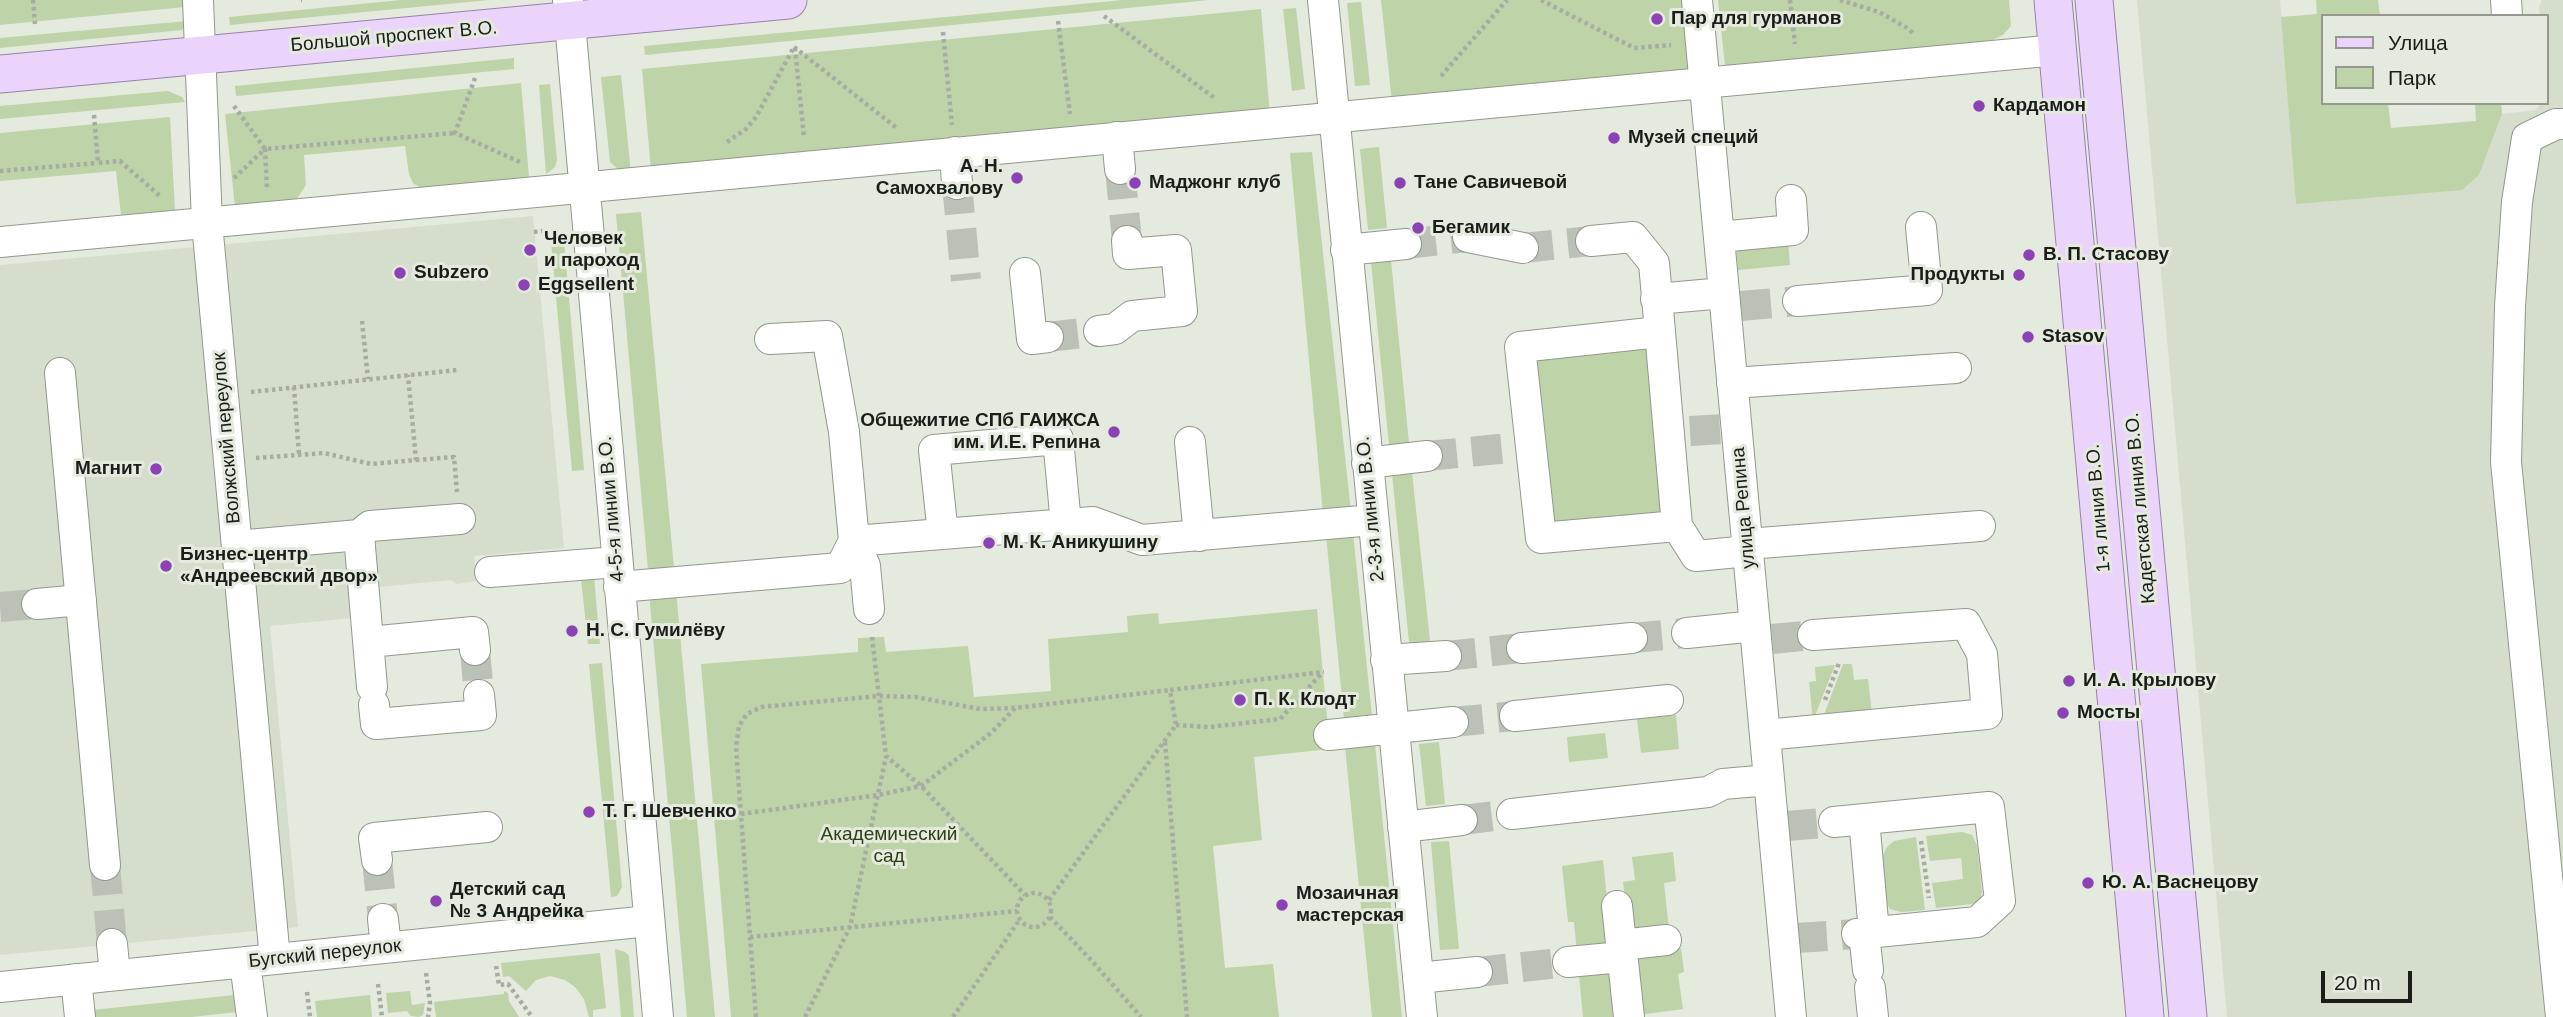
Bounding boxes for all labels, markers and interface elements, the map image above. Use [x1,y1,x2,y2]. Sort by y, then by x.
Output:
place label: Пар для гурманов [1671,8,1841,30]
marker: Пар для гурманов [1649,11,1665,27]
legend [2322,14,2549,105]
street label: Большой проспект В.О. [290,17,498,57]
text: Улица [2388,31,2448,54]
text: Парк [2388,66,2436,89]
place label: Кардамон [1993,95,2086,117]
marker: Кардамон [1971,98,1987,114]
place label: Музей специй [1628,127,1759,149]
marker: Музей специй [1606,130,1622,146]
place label: А. Н. Самохвалову [876,156,1003,200]
marker: А. Н. Самохвалову [1009,170,1025,186]
place label: Маджонг клуб [1149,172,1281,194]
place label: Тане Савичевой [1414,172,1567,194]
marker: Маджонг клуб [1127,175,1143,191]
marker: Тане Савичевой [1392,175,1408,191]
place label: Бегамик [1432,217,1510,239]
marker: Бегамик [1410,220,1426,236]
place label: Человек и пароход [544,228,639,272]
marker: Человек и пароход [522,242,538,258]
place label: В. П. Стасову [2043,244,2169,266]
marker: В. П. Стасову [2021,247,2037,263]
place label: Subzero [414,262,489,284]
place label: Продукты [1910,264,2005,286]
marker: Subzero [392,265,408,281]
marker: Продукты [2011,267,2027,283]
place label: Eggsellent [538,274,634,296]
marker: Eggsellent [516,277,532,293]
place label: Stasov [2042,326,2104,348]
marker: Stasov [2020,329,2036,345]
street label: Волжский переулок [208,351,246,525]
place label: Общежитие СПб ГАИЖСА им. И.Е. Репина [860,410,1100,454]
street label: Кадетская линия В.О. [2121,411,2161,605]
marker: Общежитие СПб ГАИЖСА им. И.Е. Репина [1106,424,1122,440]
street label: 4-5-я линии В.О. [594,435,630,583]
street label: 2-3-я линии В.О. [1352,435,1390,583]
street label: 1-я линия В.О. [2082,443,2116,573]
street label: улица Репина [1727,446,1761,570]
place label: Магнит [75,458,142,480]
marker: Магнит [148,461,164,477]
place label: М. К. Аникушину [1003,532,1158,554]
marker: М. К. Аникушину [981,535,997,551]
place label: Бизнес-центр «Андреевский двор» [180,544,378,588]
marker: Бизнес-центр «Андреевский двор» [158,558,174,574]
place label: Н. С. Гумилёву [586,620,725,642]
marker: Н. С. Гумилёву [564,623,580,639]
place label: И. А. Крылову [2083,670,2216,692]
marker: И. А. Крылову [2061,673,2077,689]
place label: П. К. Клодт [1254,689,1357,711]
marker: П. К. Клодт [1232,692,1248,708]
place label: Мосты [2077,702,2140,724]
marker: Мосты [2055,705,2071,721]
place label: Т. Г. Шевченко [603,801,737,823]
marker: Т. Г. Шевченко [581,804,597,820]
park label: Академический сад [821,824,957,868]
place label: Ю. А. Васнецову [2102,872,2258,894]
marker: Ю. А. Васнецову [2080,875,2096,891]
place label: Детский сад № 3 Андрейка [450,879,583,923]
place label: Мозаичная мастерская [1296,883,1404,927]
marker: Детский сад № 3 Андрейка [428,893,444,909]
marker: Мозаичная мастерская [1274,897,1290,913]
street label: Бугский переулок [248,935,402,973]
scale bar [2325,958,2416,1002]
text: 20 m [2334,971,2381,994]

